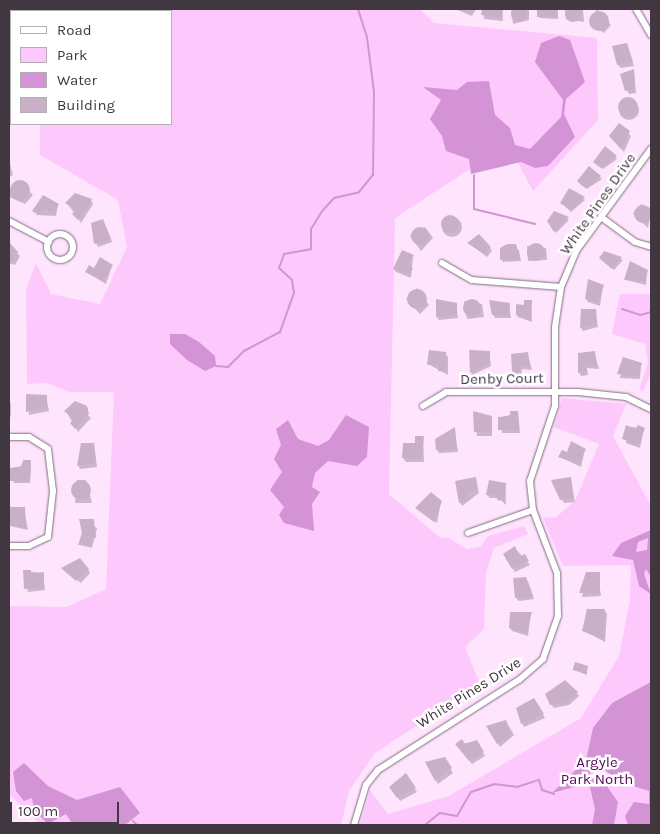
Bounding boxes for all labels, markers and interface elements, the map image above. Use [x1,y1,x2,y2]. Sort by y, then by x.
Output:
legend [10,10,172,125]
text: Road [57,21,92,39]
text: Park [57,46,87,64]
text: Water [57,71,97,89]
text: Building [57,96,115,114]
street label: White Pines Drive [556,150,640,258]
street label: Denby Court [460,369,544,389]
street label: White Pines Drive [413,654,525,732]
park label: Argyle Park North [561,753,633,788]
scale bar [12,792,121,824]
text: 100 m [18,802,58,820]

